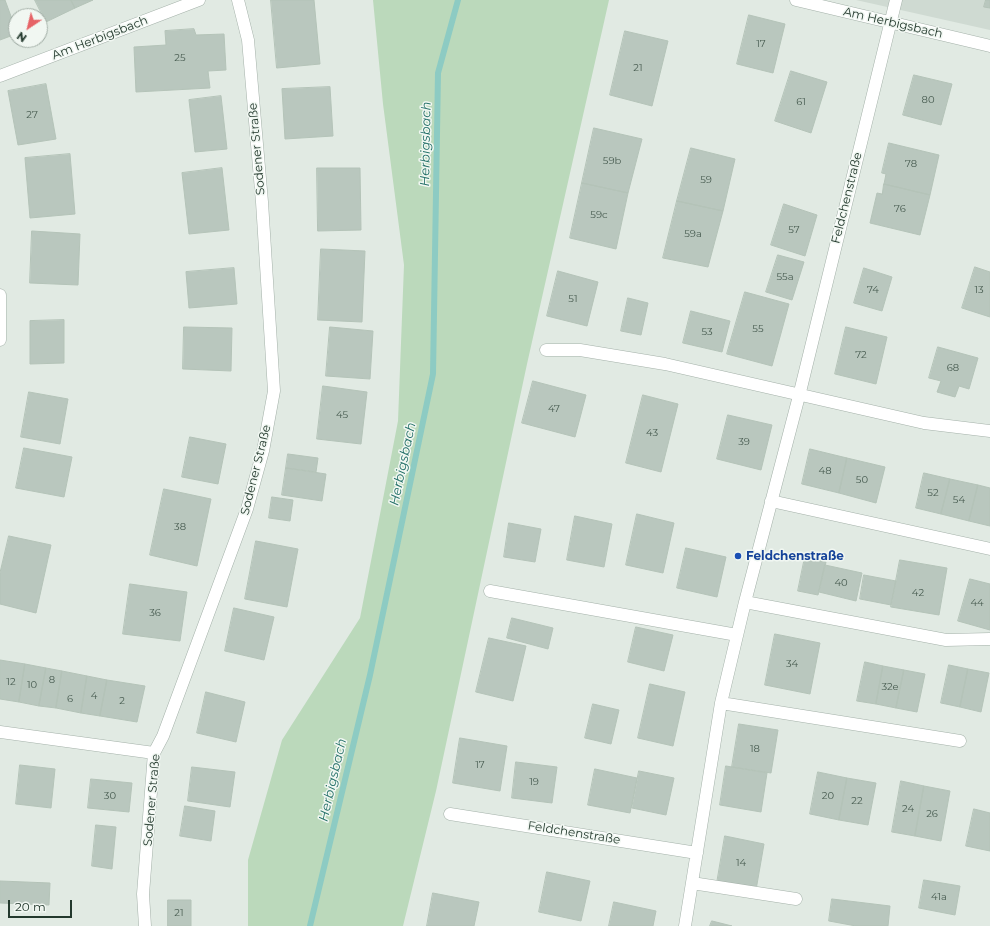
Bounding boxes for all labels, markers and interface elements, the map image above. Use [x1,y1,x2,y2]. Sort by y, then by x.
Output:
street label: Am Herbigsbach [842,5,944,41]
north arrow [8,8,48,48]
street label: Am Herbigsbach [50,13,150,63]
text: N [14,29,29,45]
house number: 17 [756,38,766,50]
house number: 25 [174,52,186,64]
house number: 21 [633,62,643,74]
house number: 80 [922,94,934,106]
house number: 61 [796,96,806,108]
street label: Sodener Straße [246,102,268,196]
water label: Herbigsbach [417,102,435,186]
house number: 27 [26,109,38,121]
street label: Feldchenstraße [829,151,865,245]
house number: 59b [603,155,621,167]
house number: 78 [905,158,917,170]
house number: 59 [700,174,712,186]
house number: 76 [894,203,906,215]
house number: 59c [590,209,608,221]
house number: 57 [788,224,800,236]
house number: 59a [684,228,702,240]
house number: 55a [776,271,794,283]
house number: 74 [867,284,879,296]
house number: 13 [974,284,984,296]
house number: 51 [568,293,578,305]
house number: 55 [752,323,764,335]
house number: 53 [701,326,713,338]
house number: 72 [855,349,867,361]
house number: 68 [947,362,959,374]
house number: 47 [548,403,560,415]
house number: 45 [336,409,348,421]
water label: Herbigsbach [387,421,419,507]
street label: Sodener Straße [238,423,274,517]
house number: 43 [646,427,658,439]
house number: 39 [738,436,750,448]
house number: 48 [818,465,832,477]
house number: 50 [856,474,868,486]
house number: 52 [927,487,939,499]
house number: 54 [953,494,965,506]
house number: 38 [174,521,186,533]
place label: Feldchenstraße [746,549,844,563]
marker: Feldchenstraße [733,551,743,561]
house number: 40 [834,577,848,589]
house number: 42 [912,587,924,599]
house number: 44 [970,597,984,609]
house number: 36 [149,607,161,619]
house number: 34 [786,658,798,670]
house number: 8 [49,674,55,686]
house number: 12 [6,676,16,688]
house number: 10 [27,679,37,691]
house number: 32e [881,681,899,693]
house number: 4 [91,690,97,702]
house number: 6 [67,693,73,705]
house number: 2 [119,695,125,707]
water label: Herbigsbach [316,737,350,823]
house number: 18 [750,743,760,755]
street label: Sodener Straße [141,753,163,847]
house number: 17 [475,759,485,771]
house number: 19 [529,776,539,788]
house number: 30 [104,790,116,802]
house number: 20 [822,790,834,802]
house number: 22 [851,795,863,807]
house number: 24 [902,803,914,815]
house number: 26 [926,808,938,820]
street label: Feldchenstraße [527,819,621,847]
house number: 14 [736,857,746,869]
house number: 41a [931,891,947,903]
scale bar [10,892,74,918]
text: 20 m [15,899,46,914]
house number: 21 [174,907,184,919]

